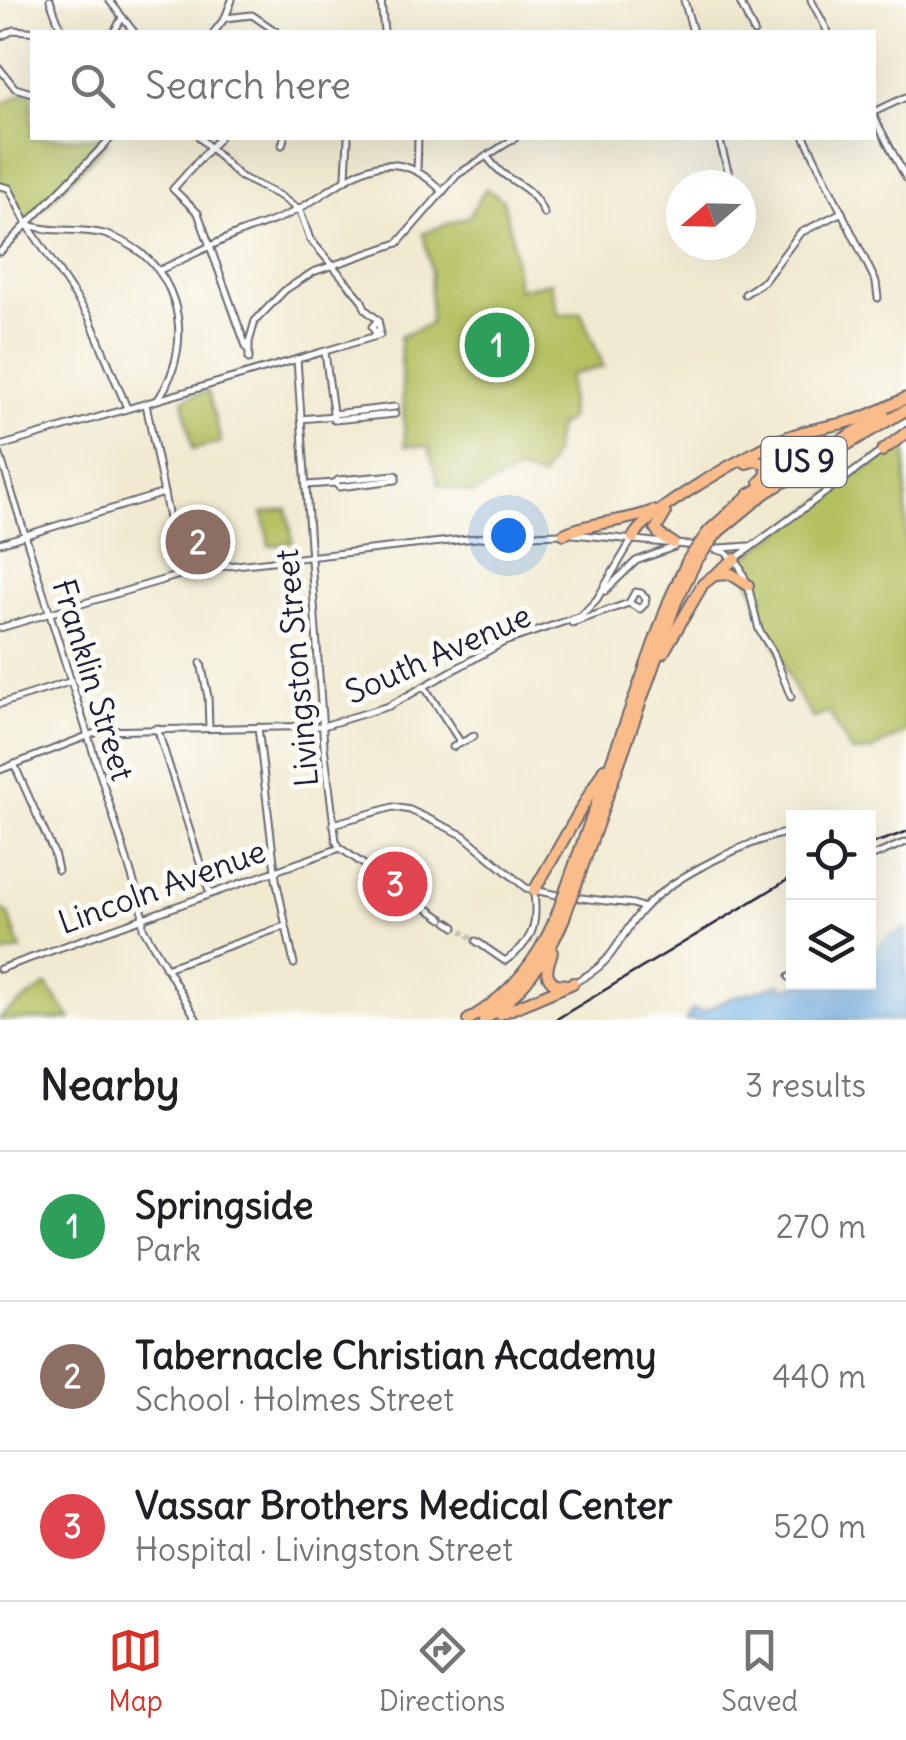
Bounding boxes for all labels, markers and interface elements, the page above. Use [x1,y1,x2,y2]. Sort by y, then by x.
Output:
search box [30,30,876,140]
icon: search [65,58,120,113]
text: Search here [145,62,351,109]
north arrow [666,170,756,260]
pin: 1 [464,308,530,382]
road number: US 9 [762,437,846,487]
pin: 2 [166,504,230,580]
your location [483,510,534,561]
street label: Livingston Street [266,547,327,789]
street label: Franklin Street [43,574,144,786]
street label: South Avenue [339,594,537,713]
map controls [786,810,876,990]
button: locate [786,810,876,900]
street label: Lincoln Avenue [53,830,271,943]
pin: 3 [362,846,428,922]
button: layers [786,900,876,990]
text: Nearby [40,1059,179,1111]
text: 3 results [745,1065,866,1106]
text: Springside [135,1182,313,1229]
text: 1 [66,1206,79,1247]
text: 270 m [776,1206,866,1247]
text: Park [135,1229,201,1270]
text: Tabernacle Christian Academy [135,1332,657,1379]
text: 2 [64,1356,81,1397]
text: 440 m [772,1356,866,1397]
text: School · Holmes Street [135,1379,454,1420]
text: Vassar Brothers Medical Center [135,1482,673,1529]
text: 3 [63,1506,82,1547]
text: 520 m [773,1506,866,1547]
text: Hospital · Livingston Street [135,1529,513,1570]
tab: Map [108,1623,163,1719]
tab: Directions [379,1623,505,1719]
tab: Saved [721,1623,798,1719]

